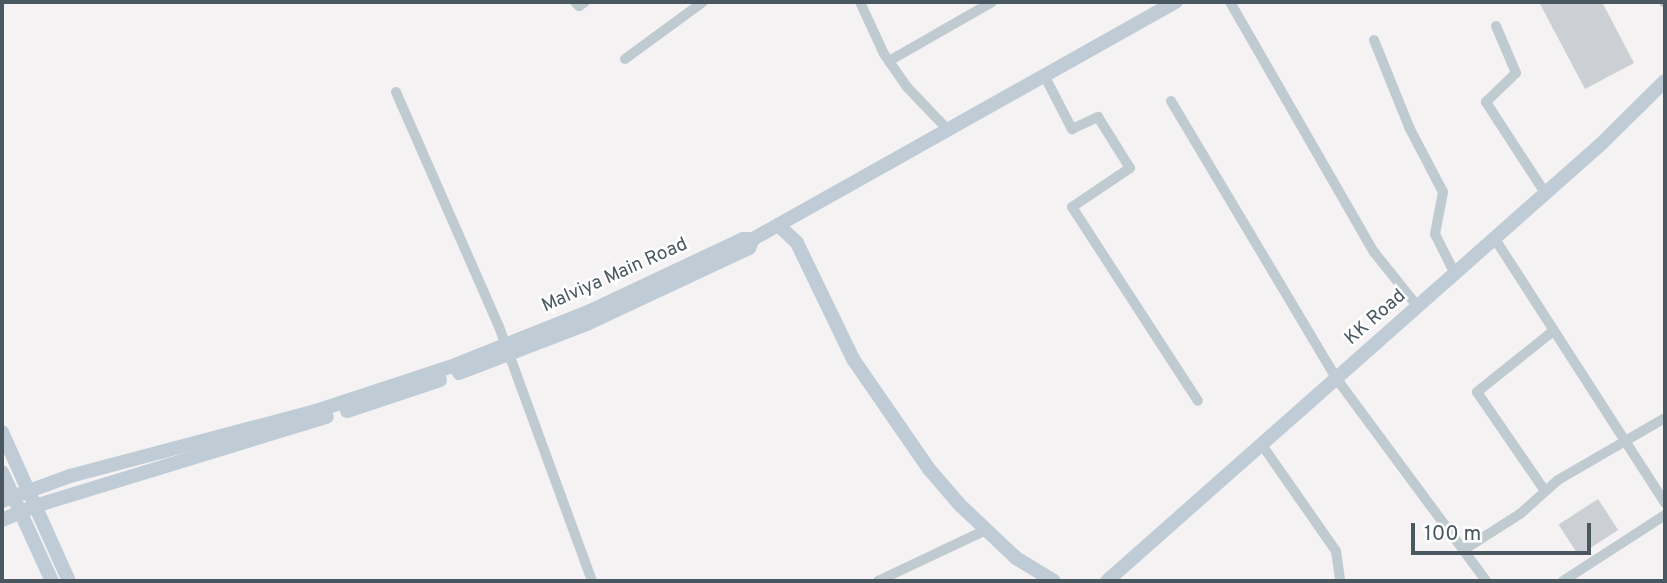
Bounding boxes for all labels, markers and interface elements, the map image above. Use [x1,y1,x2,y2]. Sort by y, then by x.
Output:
street label: Malviya Main Road [539,234,691,318]
street label: KK Road [1341,285,1411,351]
scale bar [1415,510,1595,554]
text: 100 m [1424,521,1481,548]

